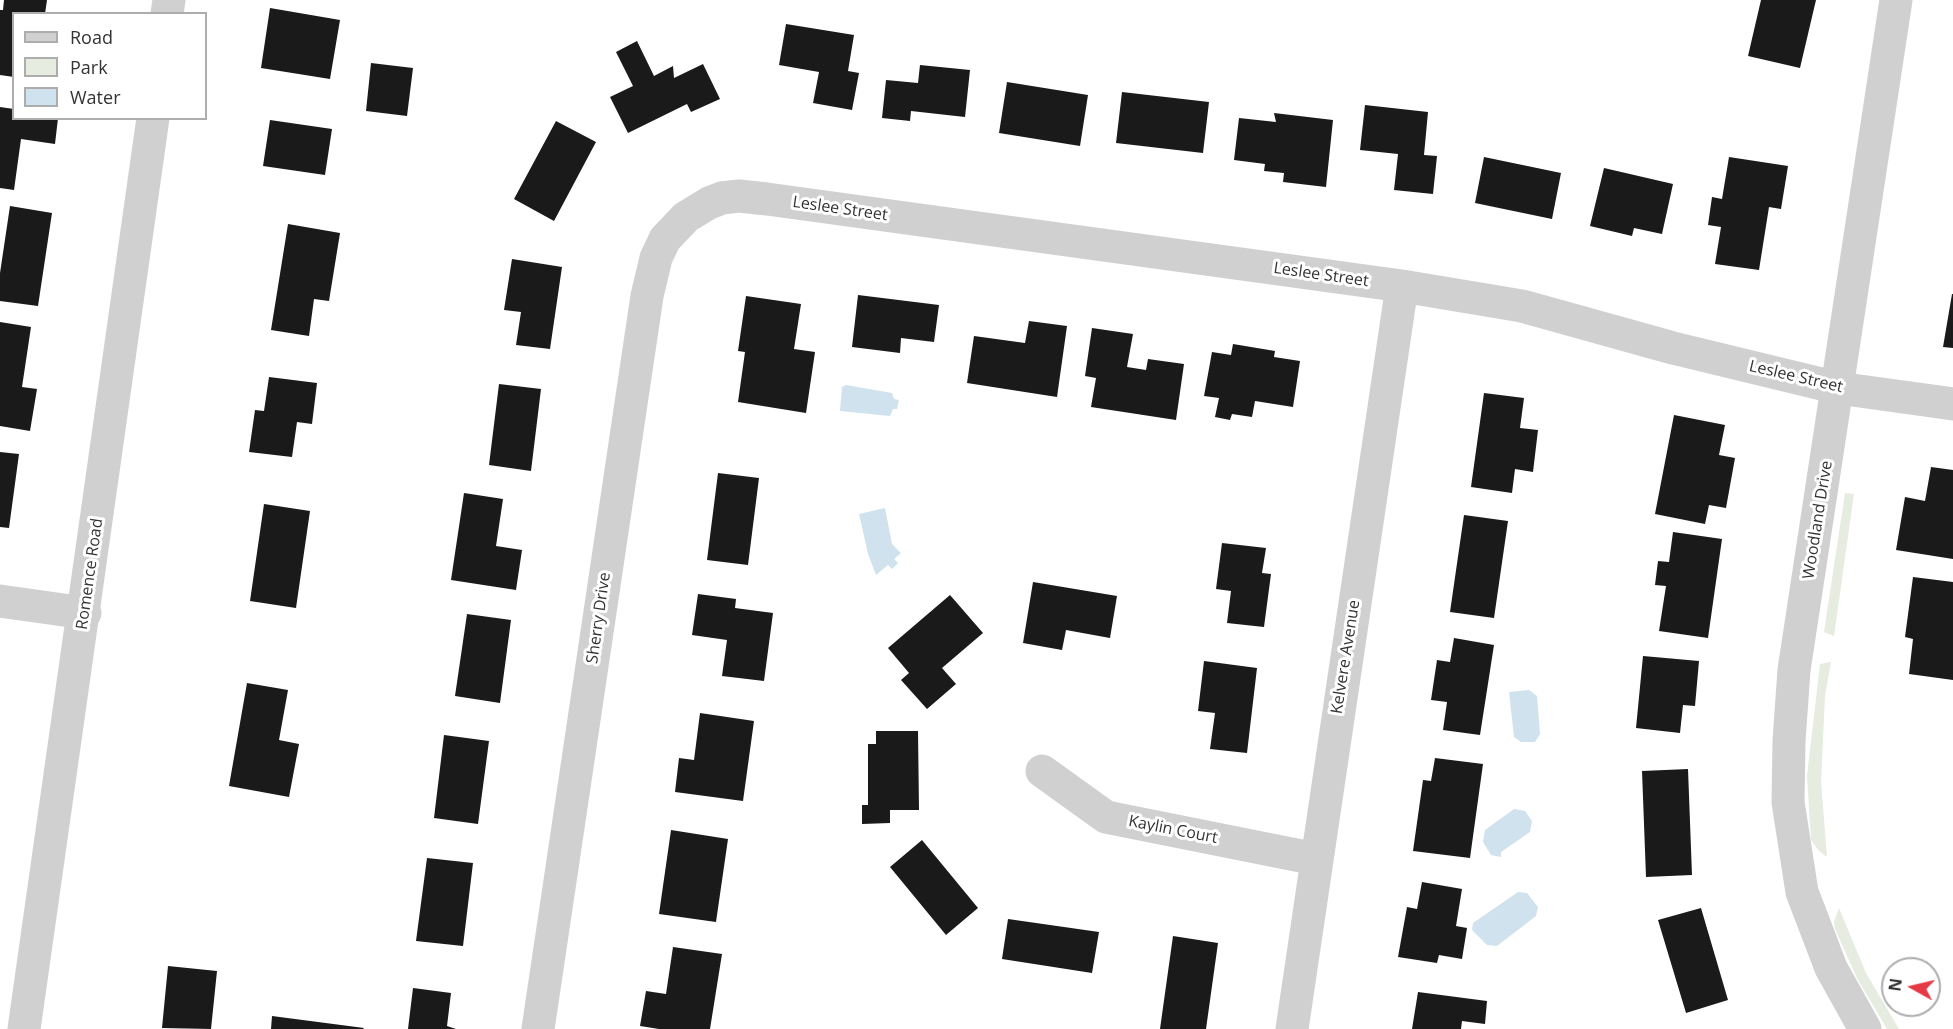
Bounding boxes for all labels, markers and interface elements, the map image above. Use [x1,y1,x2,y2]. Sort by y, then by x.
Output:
legend [12,12,207,120]
text: Road [70,25,113,49]
text: Park [70,55,108,79]
text: Water [70,85,121,109]
street label: Leslee Street [791,193,889,225]
street label: Leslee Street [1272,259,1370,291]
street label: Leslee Street [1747,357,1845,397]
street label: Woodland Drive [1799,459,1837,581]
street label: Romence Road [73,517,107,631]
street label: Sherry Drive [583,571,615,665]
street label: Kelvere Avenue [1328,599,1364,715]
street label: Kaylin Court [1127,812,1219,848]
north arrow [1881,957,1941,1017]
text: N [1883,977,1907,993]

